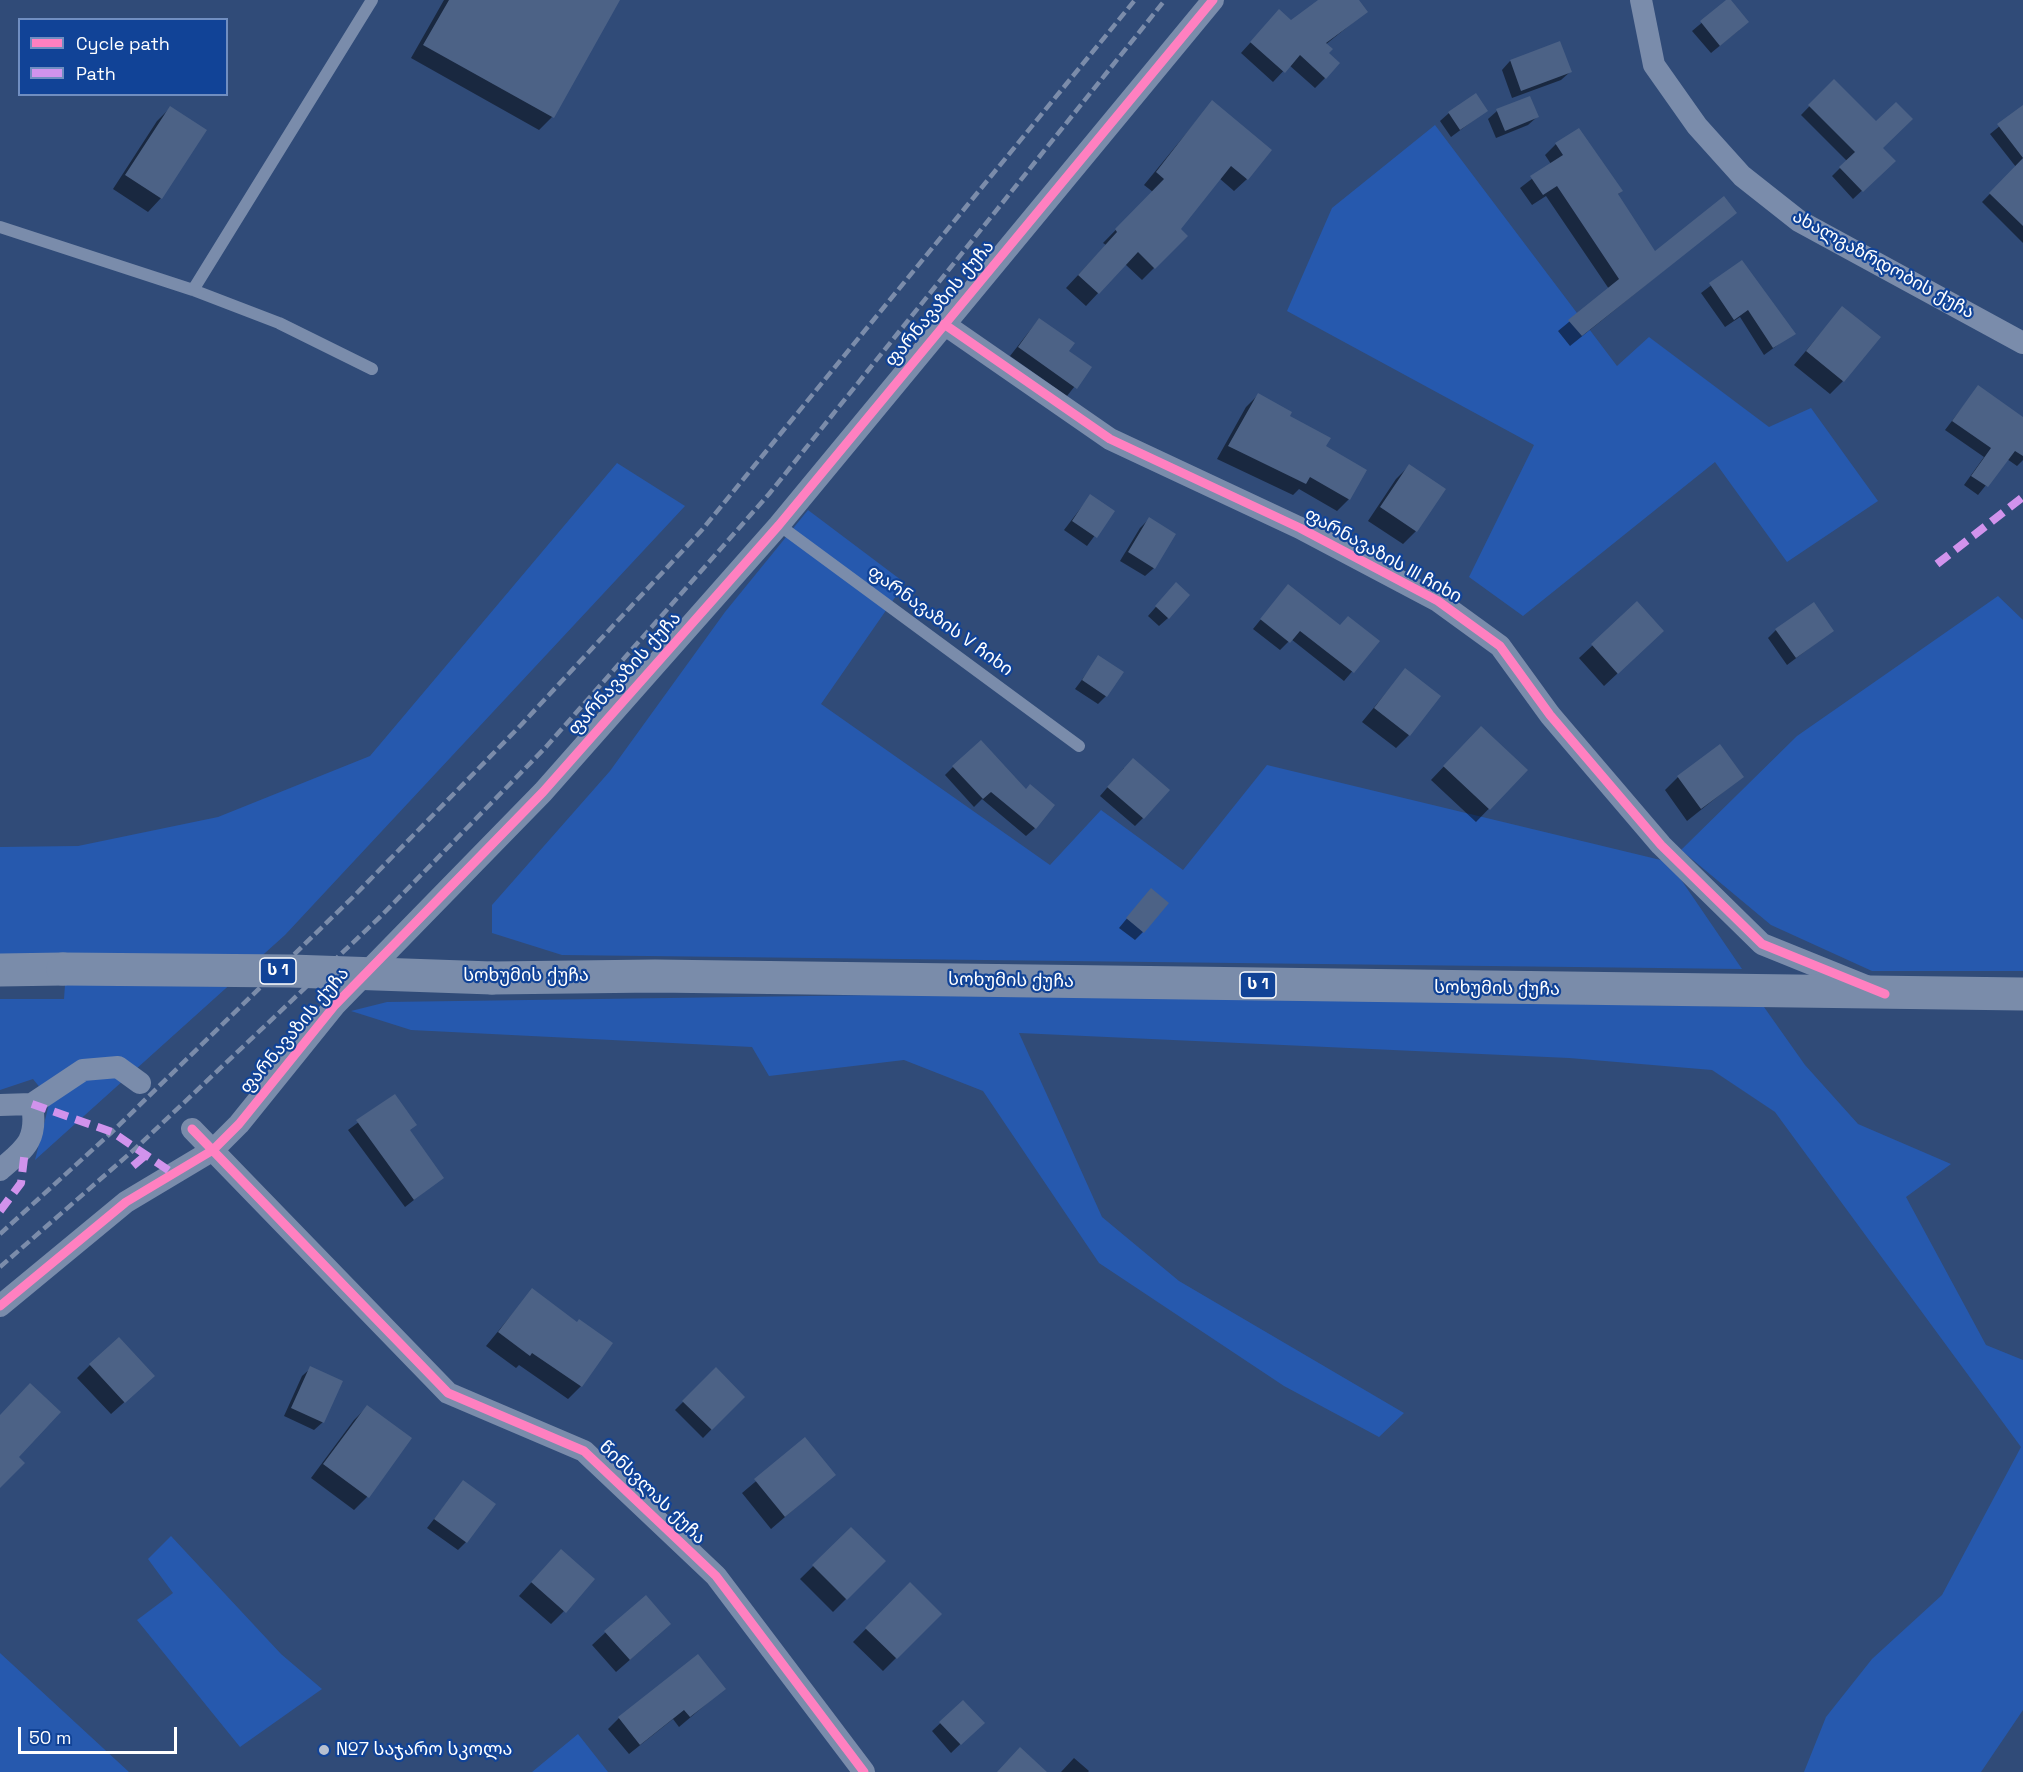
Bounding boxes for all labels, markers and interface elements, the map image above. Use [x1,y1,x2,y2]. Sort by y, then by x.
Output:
legend [18,18,228,96]
text: Cycle path [76,32,170,55]
text: Path [76,62,116,85]
street label: ახალგაზრდობის ქუჩა [1788,206,1978,324]
street label: ფარნავაზის ქუჩა [881,236,999,372]
street label: ფარნავაზის III ჩიხი [1301,504,1465,608]
street label: ფარნავაზის V ჩიხი [863,561,1017,681]
street label: ფარნავაზის ქუჩა [564,608,686,740]
road number: ს 1 [260,958,296,984]
street label: ფარნავაზის ქუჩა [236,963,354,1099]
street label: სოხუმის ქუჩა [463,965,589,987]
street label: სოხუმის ქუჩა [948,969,1074,993]
road number: ს 1 [1240,972,1276,998]
street label: სოხუმის ქუჩა [1434,977,1560,1001]
street label: წინსვლას ქუჩა [594,1437,710,1549]
scale bar [21,1715,180,1753]
text: 50 m [29,1726,71,1749]
place label: №7 საჯარო სკოლა [336,1739,512,1761]
marker: №7 საჯარო სკოლა [317,1743,331,1757]

